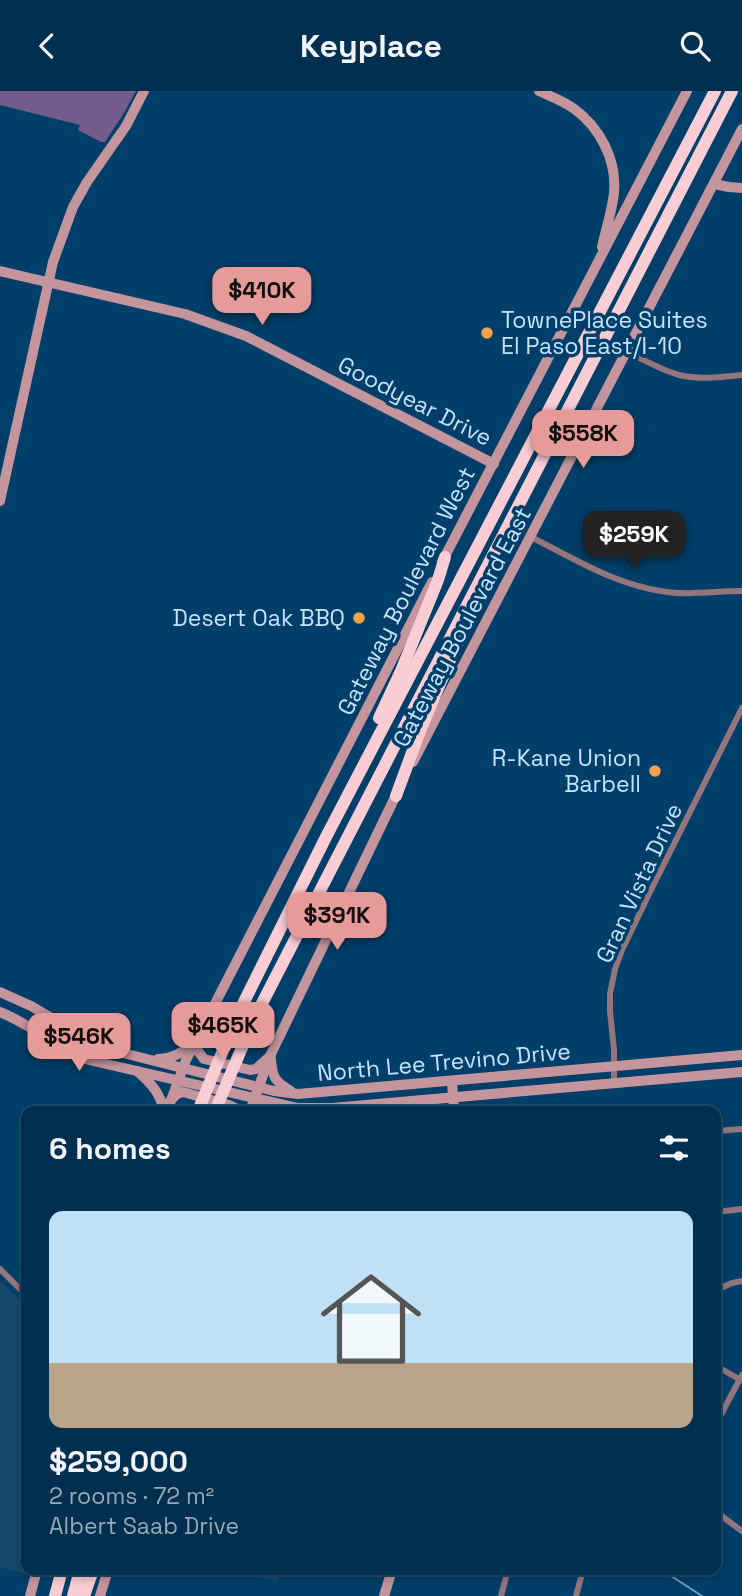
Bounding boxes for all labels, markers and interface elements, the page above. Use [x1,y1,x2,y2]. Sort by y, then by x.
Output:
text: Keyplace [300,26,442,66]
icon: back [28,27,66,65]
icon: search [676,27,714,65]
pin: $410K [213,267,311,327]
text: $410K [228,275,296,305]
place label: TownePlace Suites El Paso East/I-10 [501,305,708,361]
marker: TownePlace Suites El Paso East/I-10 [479,325,495,341]
street label: Goodyear Drive [333,349,497,453]
pin: $558K [534,411,632,470]
text: $558K [548,418,618,448]
street label: Gateway Boulevard West [330,462,482,720]
street label: Gateway Boulevard East [386,502,538,752]
pin: $259K [585,511,683,571]
text: $259K [599,519,669,549]
place label: Desert Oak BBQ [173,603,345,633]
marker: Desert Oak BBQ [351,610,367,626]
place label: R-Kane Union Barbell [492,743,641,799]
marker: R-Kane Union Barbell [647,763,663,779]
street label: Gran Vista Drive [589,798,689,968]
pin: $391K [288,893,386,952]
text: $391K [304,900,370,930]
pin: $465K [174,1003,272,1062]
text: $465K [188,1010,258,1040]
pin: $546K [30,1013,128,1073]
text: $546K [44,1021,114,1051]
street label: North Lee Trevino Drive [316,1036,572,1088]
text: 6 homes [49,1129,171,1168]
icon: filters [655,1129,693,1167]
icon: home [308,1256,434,1382]
text: $259,000 [49,1442,188,1481]
text: 2 rooms · 72 m² [49,1481,214,1511]
text: Albert Saab Drive [49,1511,239,1541]

